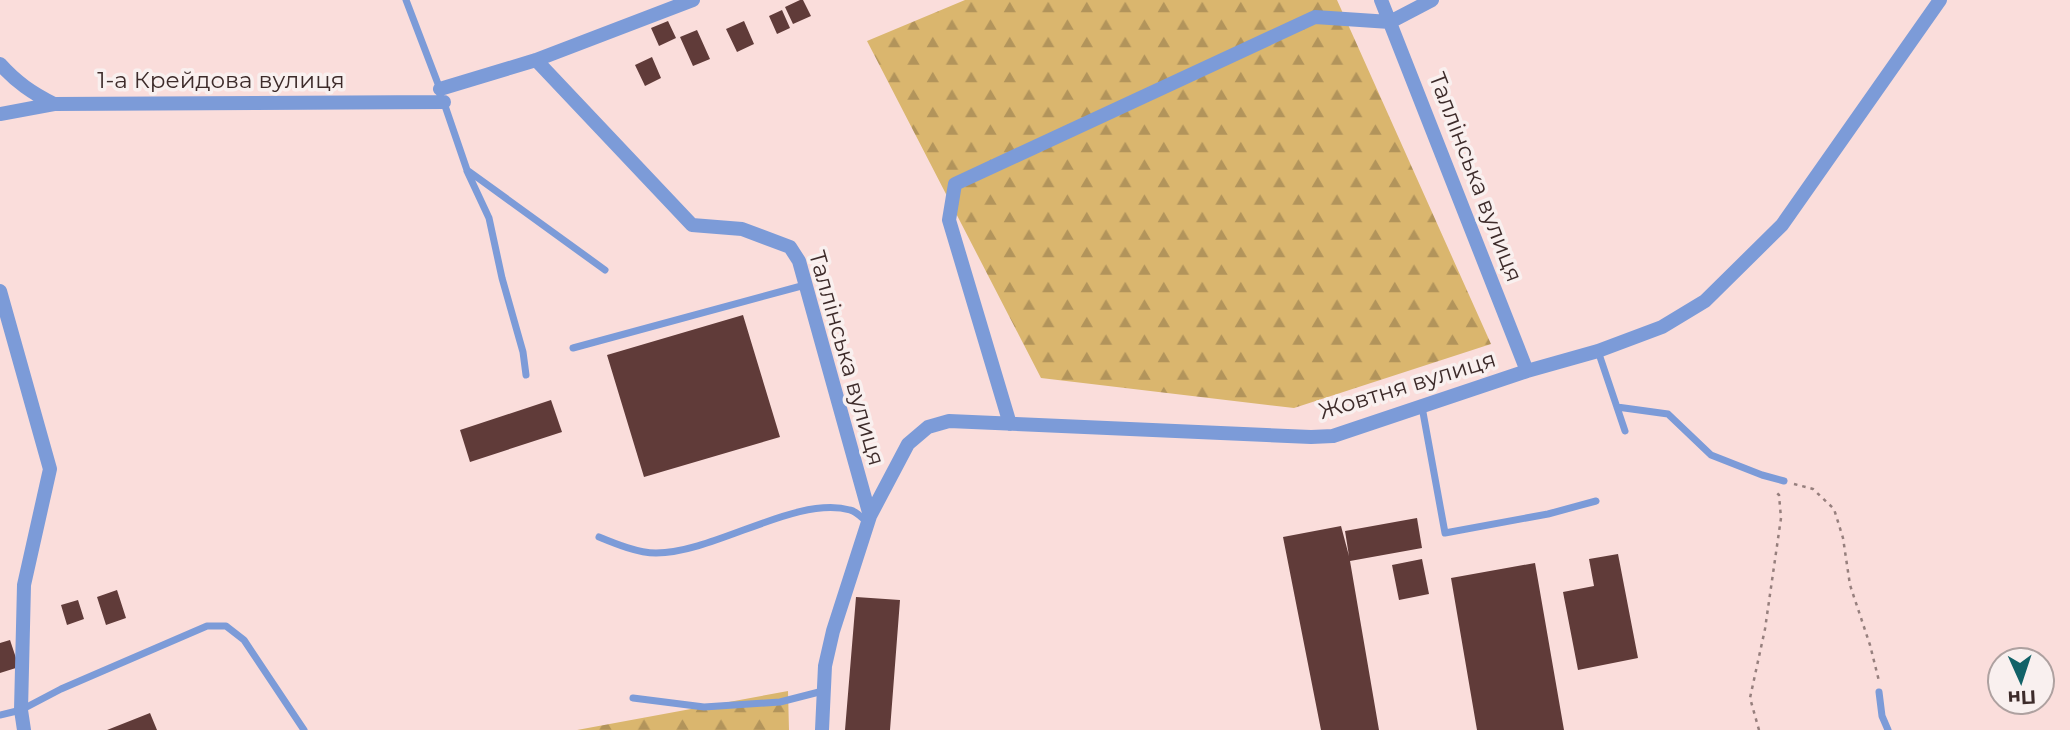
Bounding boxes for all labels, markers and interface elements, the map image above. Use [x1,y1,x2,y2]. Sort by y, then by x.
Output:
street label: 1-а Крейдова вулиця [97,66,345,94]
street label: Таллінська вулиця [1423,68,1529,286]
street label: Таллінська вулиця [803,247,891,469]
street label: Жовтня вулиця [1315,345,1499,425]
north arrow [1986,646,2056,716]
text: Пн [2007,685,2037,710]

